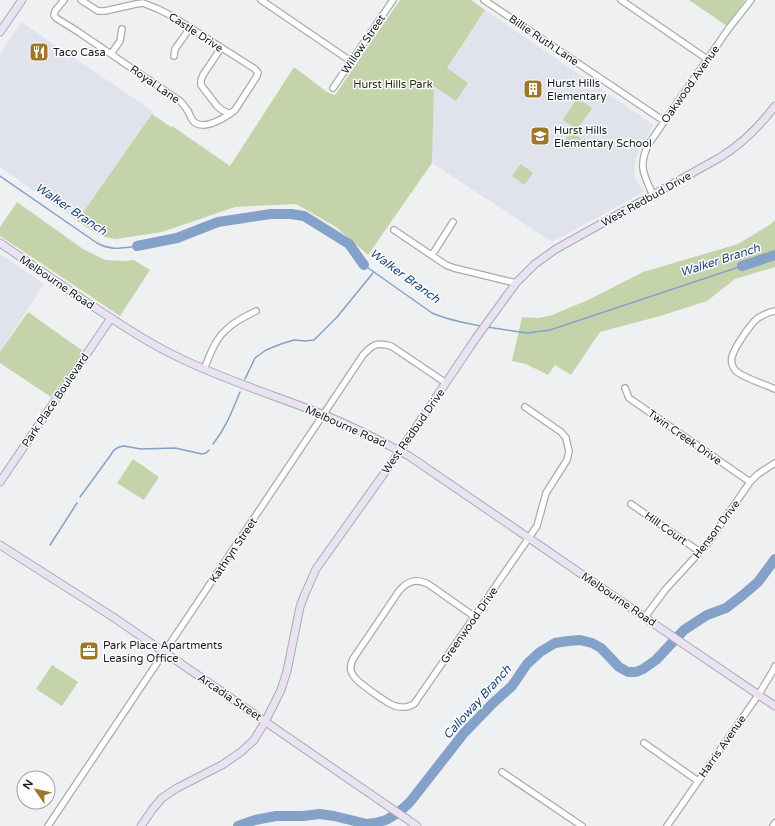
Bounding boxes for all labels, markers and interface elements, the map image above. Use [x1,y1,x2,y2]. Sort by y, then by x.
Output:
street label: Castle Drive [166,10,225,55]
street label: Willow Street [339,12,388,76]
street label: Billie Ruth Lane [506,12,581,69]
restaurant icon: Taco Casa [28,41,50,63]
street label: Oakwood Avenue [659,43,722,126]
place label: Taco Casa [53,46,106,59]
street label: Royal Lane [127,63,182,106]
place label: Hurst Hills Elementary [547,77,606,103]
park label: Hurst Hills Park [353,78,433,91]
building icon: Hurst Hills Elementary [522,78,544,100]
place label: Hurst Hills Elementary School [554,124,652,150]
school or university icon: Hurst Hills Elementary School [529,125,551,147]
street label: West Redbud Drive [599,169,693,230]
water label: Walker Branch [33,180,110,238]
water label: Walker Branch [678,240,762,279]
water label: Walker Branch [367,246,443,306]
street label: Melbourne Road [17,253,97,312]
street label: Park Place Boulevard [19,351,92,450]
street label: West Redbud Drive [379,386,448,476]
street label: Melbourne Road [303,403,388,450]
street label: Twin Creek Drive [645,407,724,468]
street label: Henson Drive [690,498,743,561]
street label: Hill Court [642,509,689,548]
street label: Kathryn Street [207,515,260,585]
street label: Melbourne Road [579,570,659,629]
street label: Greenwood Drive [438,585,501,666]
place label: Park Place Apartments Leasing Office [103,639,223,665]
office icon: Park Place Apartments Leasing Office [78,640,100,662]
water label: Calloway Branch [440,662,514,742]
street label: Arcadia Street [195,671,264,724]
street label: Harris Avenue [696,713,749,780]
north arrow [16,770,56,810]
text: N [20,777,36,792]

